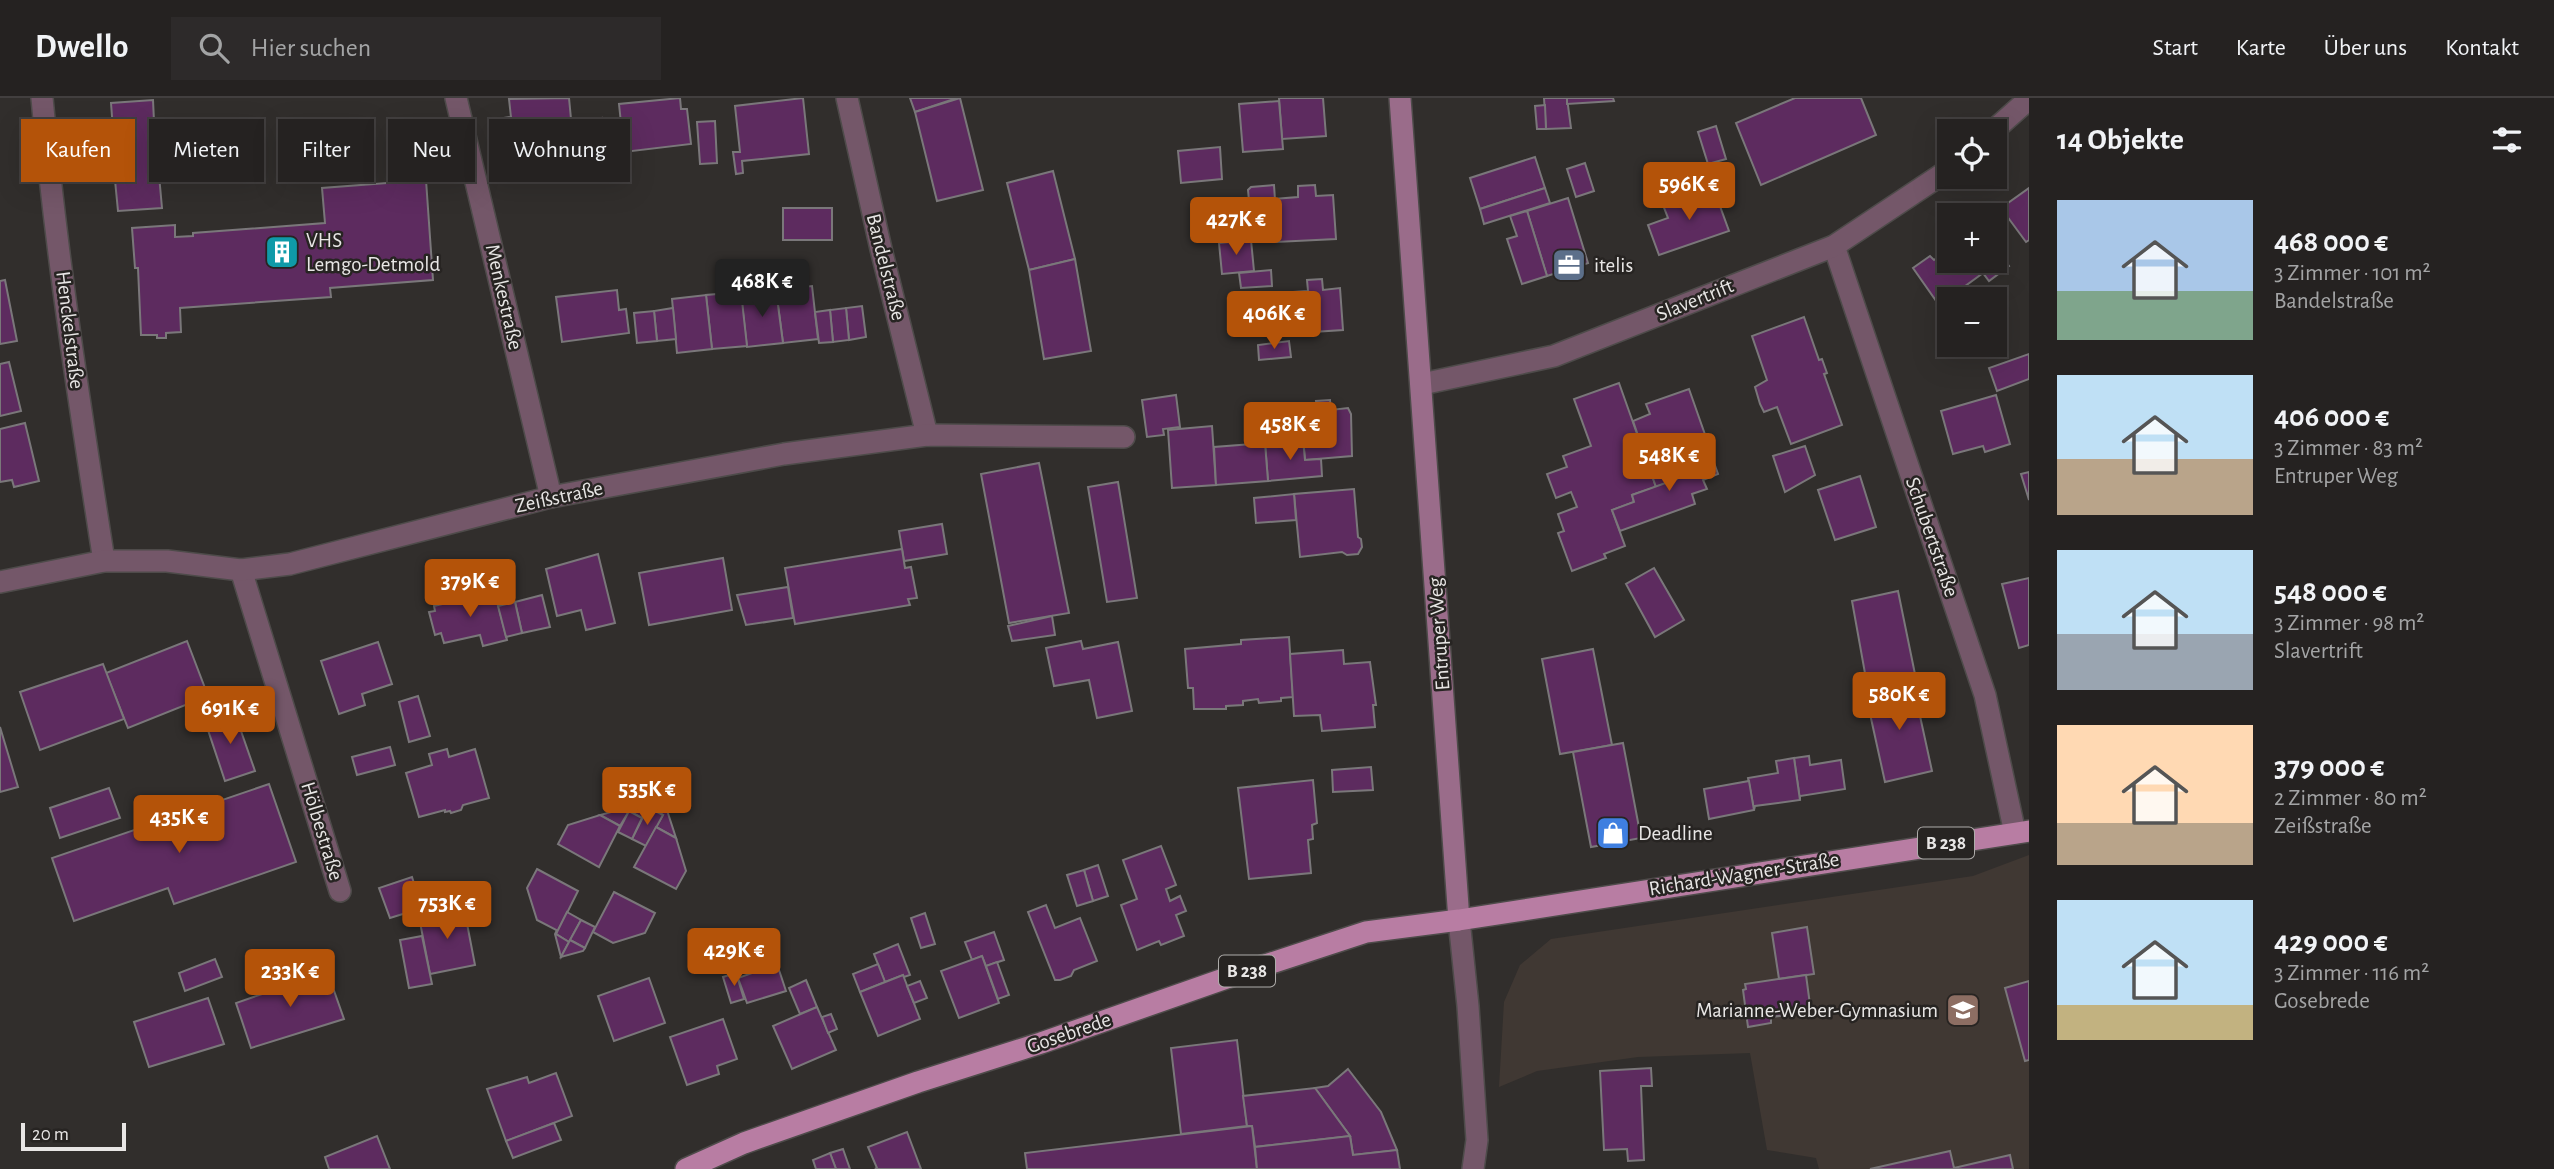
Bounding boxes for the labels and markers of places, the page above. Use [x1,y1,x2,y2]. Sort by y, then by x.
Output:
pin: 596K € [1632,162,1746,222]
pin: 427K € [1179,198,1293,257]
place label: VHS Lemgo-Detmold [306,230,441,275]
building icon: VHS Lemgo-Detmold [263,233,301,271]
office icon: itelis [1550,246,1588,284]
place label: itelis [1594,255,1633,276]
pin: 468K € [705,260,819,319]
pin: 406K € [1217,292,1331,351]
pin: 458K € [1233,402,1347,462]
pin: 548K € [1612,434,1726,493]
pin: 379K € [413,560,527,619]
pin: 580K € [1842,672,1956,732]
pin: 691K € [173,686,287,746]
pin: 535K € [590,768,704,827]
pin: 435K € [122,796,236,855]
shop icon: Deadline [1594,814,1632,852]
place label: Deadline [1638,823,1713,844]
pin: 753K € [390,882,504,941]
pin: 429K € [677,928,791,988]
pin: 233K € [233,950,347,1009]
school or university icon: Marianne-Weber-Gymnasium [1944,991,1982,1029]
place label: Marianne-Weber-Gymnasium [1696,1000,1938,1021]

